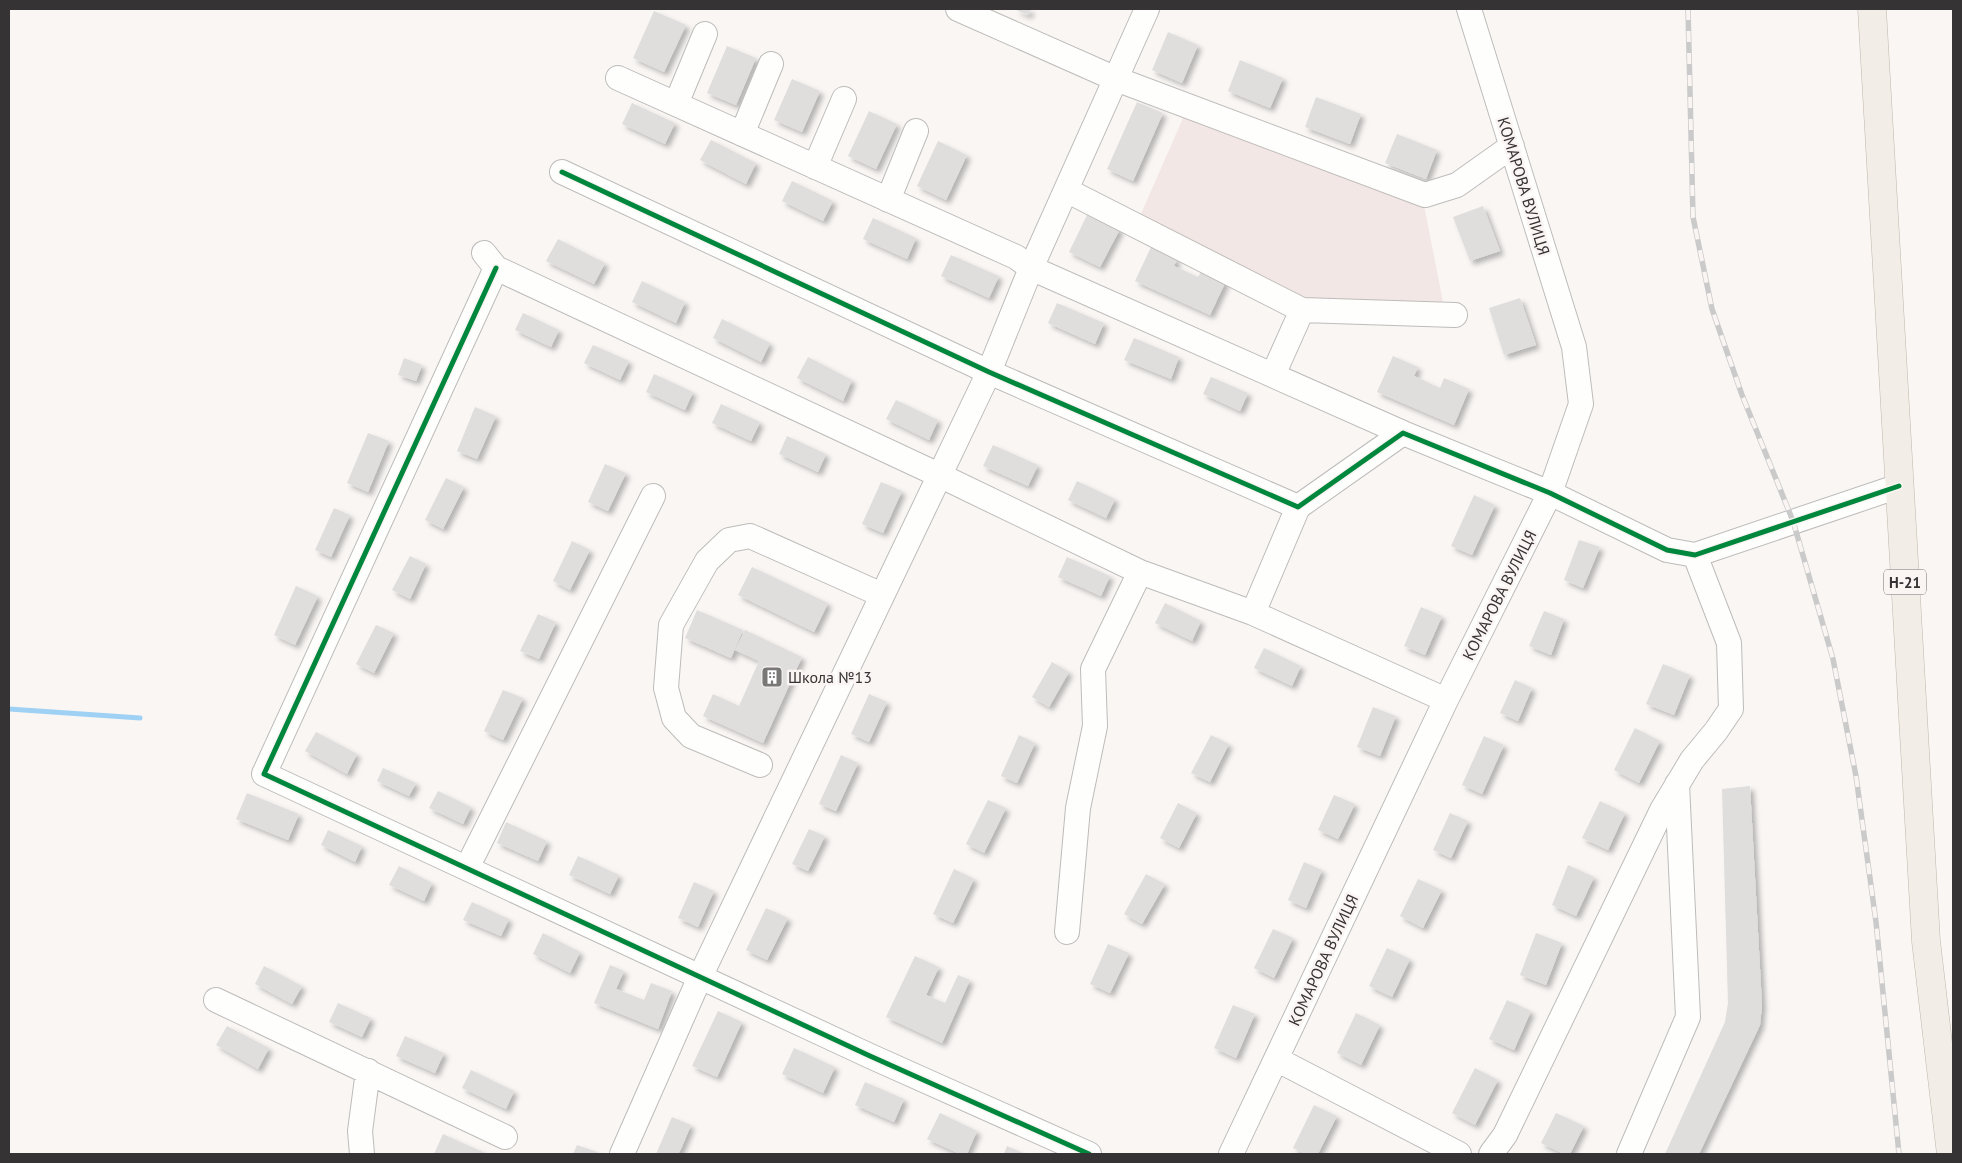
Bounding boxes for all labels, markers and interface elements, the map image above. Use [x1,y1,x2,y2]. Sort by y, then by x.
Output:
street label: КОМАРОВА ВУЛИЦЯ [1494,115,1554,257]
street label: КОМАРОВА ВУЛИЦЯ [1458,527,1540,663]
road number: Н-21 [1884,570,1926,594]
building icon: Школа №13 [760,665,784,689]
place label: Школа №13 [788,667,872,687]
street label: КОМАРОВА ВУЛИЦЯ [1284,891,1362,1029]

